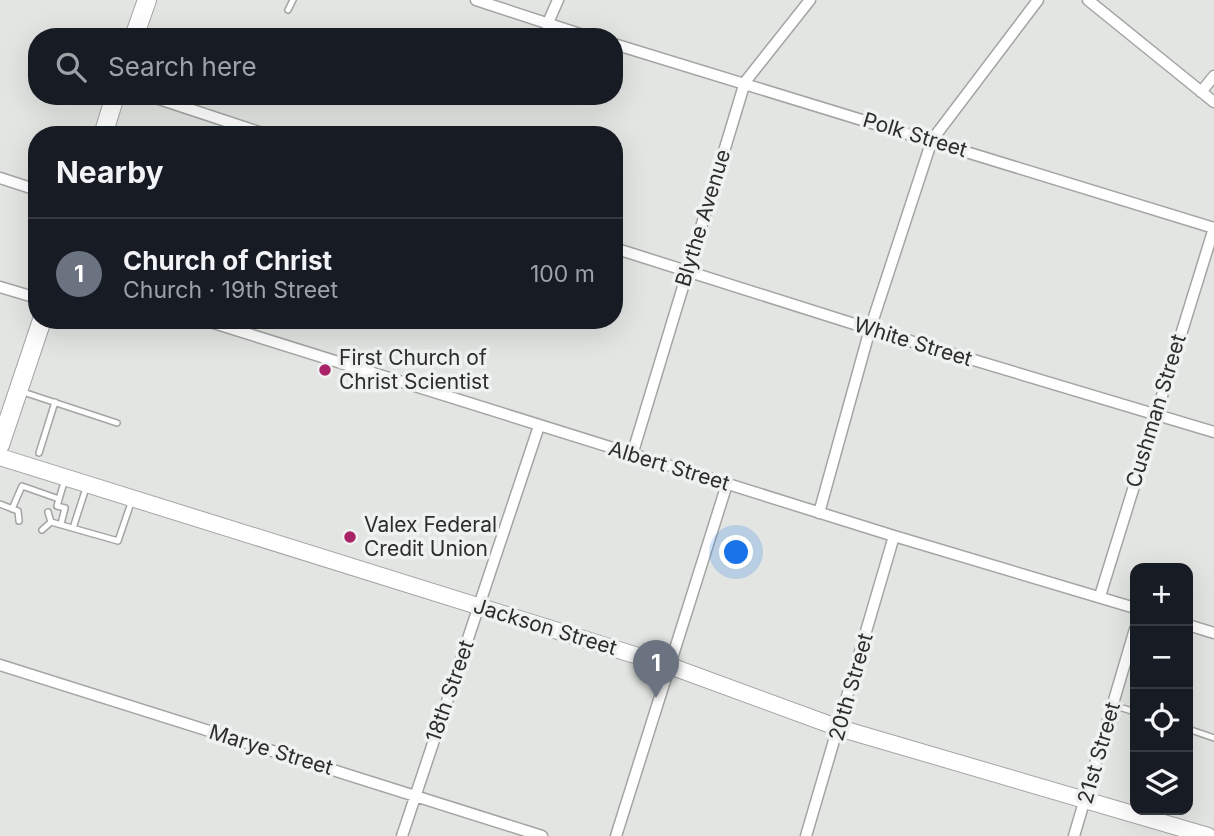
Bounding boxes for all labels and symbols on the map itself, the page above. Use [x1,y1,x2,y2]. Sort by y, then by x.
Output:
street label: Polk Street [860,107,970,162]
street label: Blythe Avenue [670,146,735,290]
street label: White Street [851,312,975,371]
street label: Cushman Street [1120,331,1191,491]
place label: First Church of Christ Scientist [339,345,489,394]
marker: First Church of Christ Scientist [317,362,333,378]
street label: Albert Street [606,435,733,496]
place label: Valex Federal Credit Union [364,512,497,561]
marker: Valex Federal Credit Union [342,529,358,545]
your location [719,535,753,569]
street label: Jackson Street [470,593,620,660]
street label: 20th Street [823,630,878,744]
street label: 18th Street [420,637,479,745]
pin: 1 [633,640,679,698]
street label: 21st Street [1072,699,1125,807]
street label: Marye Street [206,719,336,780]

